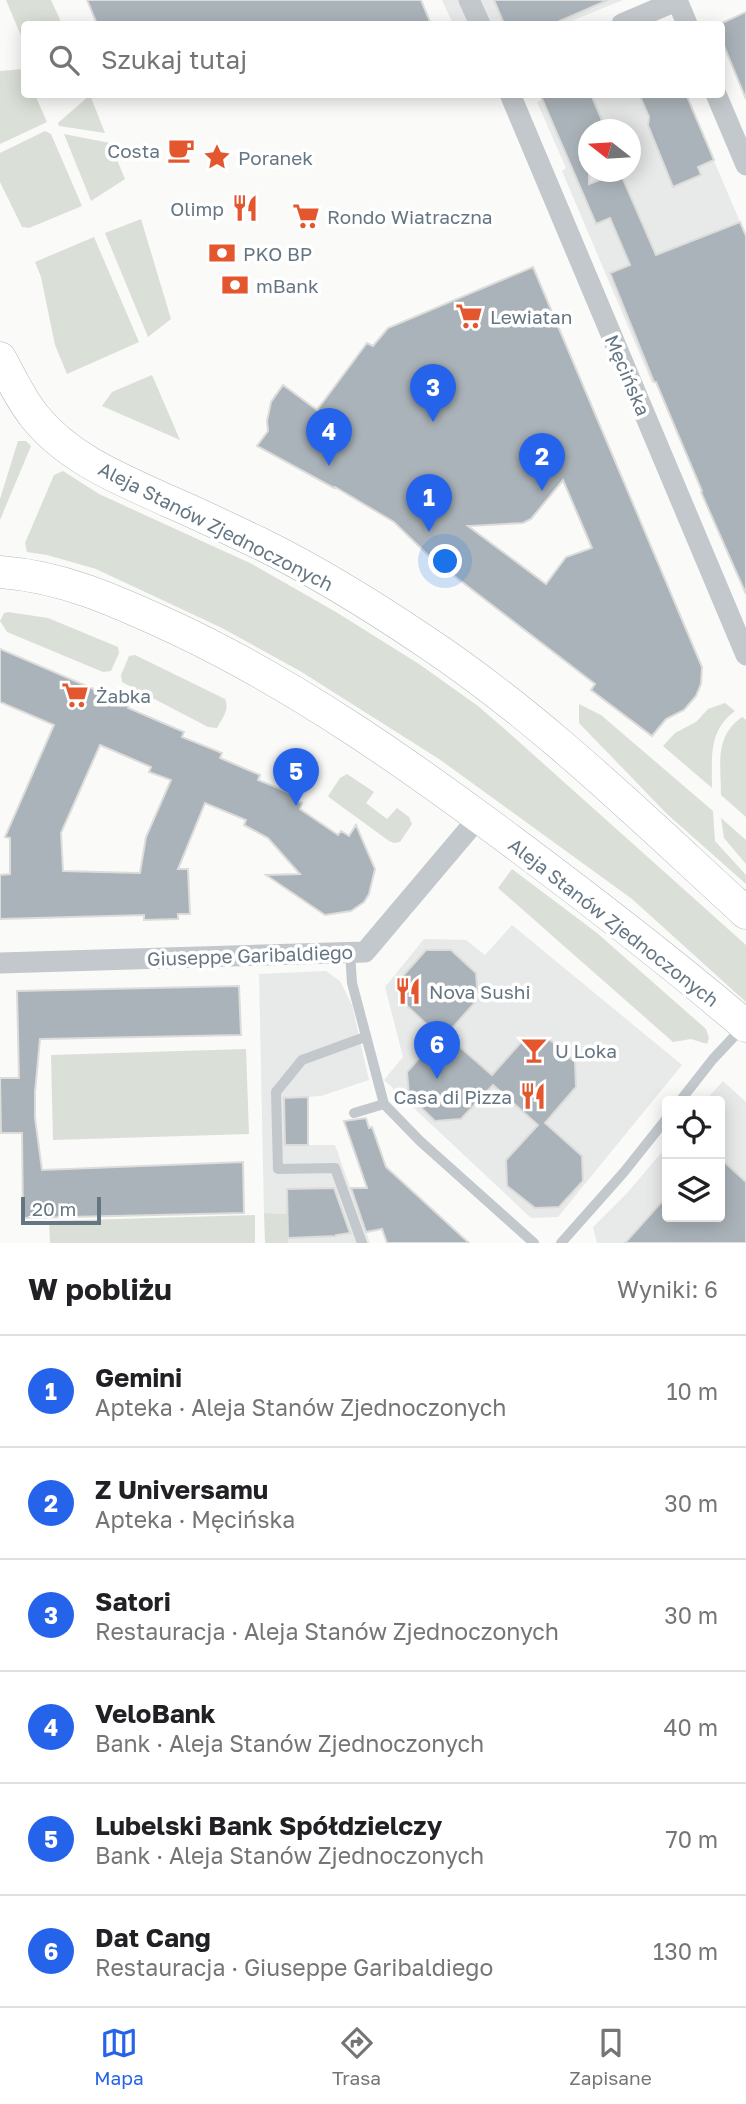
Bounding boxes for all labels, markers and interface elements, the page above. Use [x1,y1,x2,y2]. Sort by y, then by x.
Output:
search box [21,21,725,98]
icon: search [45,41,83,79]
text: Szukaj tutaj [101,44,247,75]
north arrow [578,119,641,182]
cafe icon: Costa [166,135,196,165]
place label: Costa [107,139,160,162]
place icon: Poranek [202,142,232,172]
place label: Poranek [238,146,313,169]
restaurant icon: Olimp [230,193,260,223]
place label: Olimp [170,197,224,220]
supermarket icon: Rondo Wiatraczna [291,201,321,231]
place label: Rondo Wiatraczna [327,205,493,228]
bank icon: PKO BP [207,238,237,268]
place label: PKO BP [243,242,312,265]
bank icon: mBank [220,270,250,300]
place label: mBank [256,274,319,297]
supermarket icon: Lewiatan [454,301,484,331]
place label: Lewiatan [490,305,573,328]
street label: Męcińska [601,331,655,419]
pin: 3 [410,364,456,422]
pin: 4 [306,408,352,466]
pin: 2 [519,433,565,491]
street label: Aleja Stanów Zjednoczonych [95,457,337,595]
pin: 1 [406,474,452,532]
your location [428,544,462,578]
supermarket icon: Żabka [60,680,90,710]
place label: Żabka [96,684,151,707]
pin: 5 [273,748,319,806]
street label: Aleja Stanów Zjednoczonych [504,833,724,1011]
street label: Giuseppe Garibaldiego [147,940,353,970]
restaurant icon: Nova Sushi [393,976,423,1006]
place label: Nova Sushi [429,980,531,1003]
pin: 6 [414,1021,460,1079]
bar icon: U Loka [519,1035,549,1065]
place label: U Loka [555,1039,617,1062]
restaurant icon: Casa di Pizza [518,1081,548,1111]
place label: Casa di Pizza [393,1085,512,1108]
map controls [662,1096,725,1222]
button: locate [662,1096,725,1159]
button: layers [662,1159,725,1222]
scale bar [21,1194,102,1226]
text: 20 m [32,1197,76,1220]
text: W pobliżu [28,1271,172,1307]
text: Wyniki: 6 [617,1275,718,1303]
text: Gemini [95,1362,182,1393]
text: 1 [45,1377,57,1405]
text: 10 m [666,1377,718,1405]
text: Apteka · Aleja Stanów Zjednoczonych [95,1393,506,1421]
text: Z Universamu [95,1474,268,1505]
text: 2 [44,1489,58,1517]
text: 30 m [664,1489,718,1517]
text: Apteka · Męcińska [95,1505,295,1533]
text: Satori [95,1586,171,1617]
text: 3 [44,1601,58,1629]
text: 30 m [664,1601,718,1629]
text: Restauracja · Aleja Stanów Zjednoczonych [95,1617,559,1645]
text: VeloBank [95,1698,216,1729]
text: 4 [44,1713,58,1741]
text: 40 m [664,1713,718,1741]
text: Bank · Aleja Stanów Zjednoczonych [95,1729,484,1757]
text: Lubelski Bank Spółdzielczy [95,1810,442,1841]
text: 5 [44,1825,58,1853]
text: 70 m [665,1825,718,1853]
text: Bank · Aleja Stanów Zjednoczonych [95,1841,484,1869]
text: Dat Cang [95,1922,211,1953]
text: 6 [44,1937,58,1965]
text: 130 m [653,1937,718,1965]
text: Restauracja · Giuseppe Garibaldiego [95,1953,493,1981]
tab: Mapa [94,2024,144,2089]
tab: Trasa [332,2024,381,2089]
tab: Zapisane [569,2024,652,2089]

